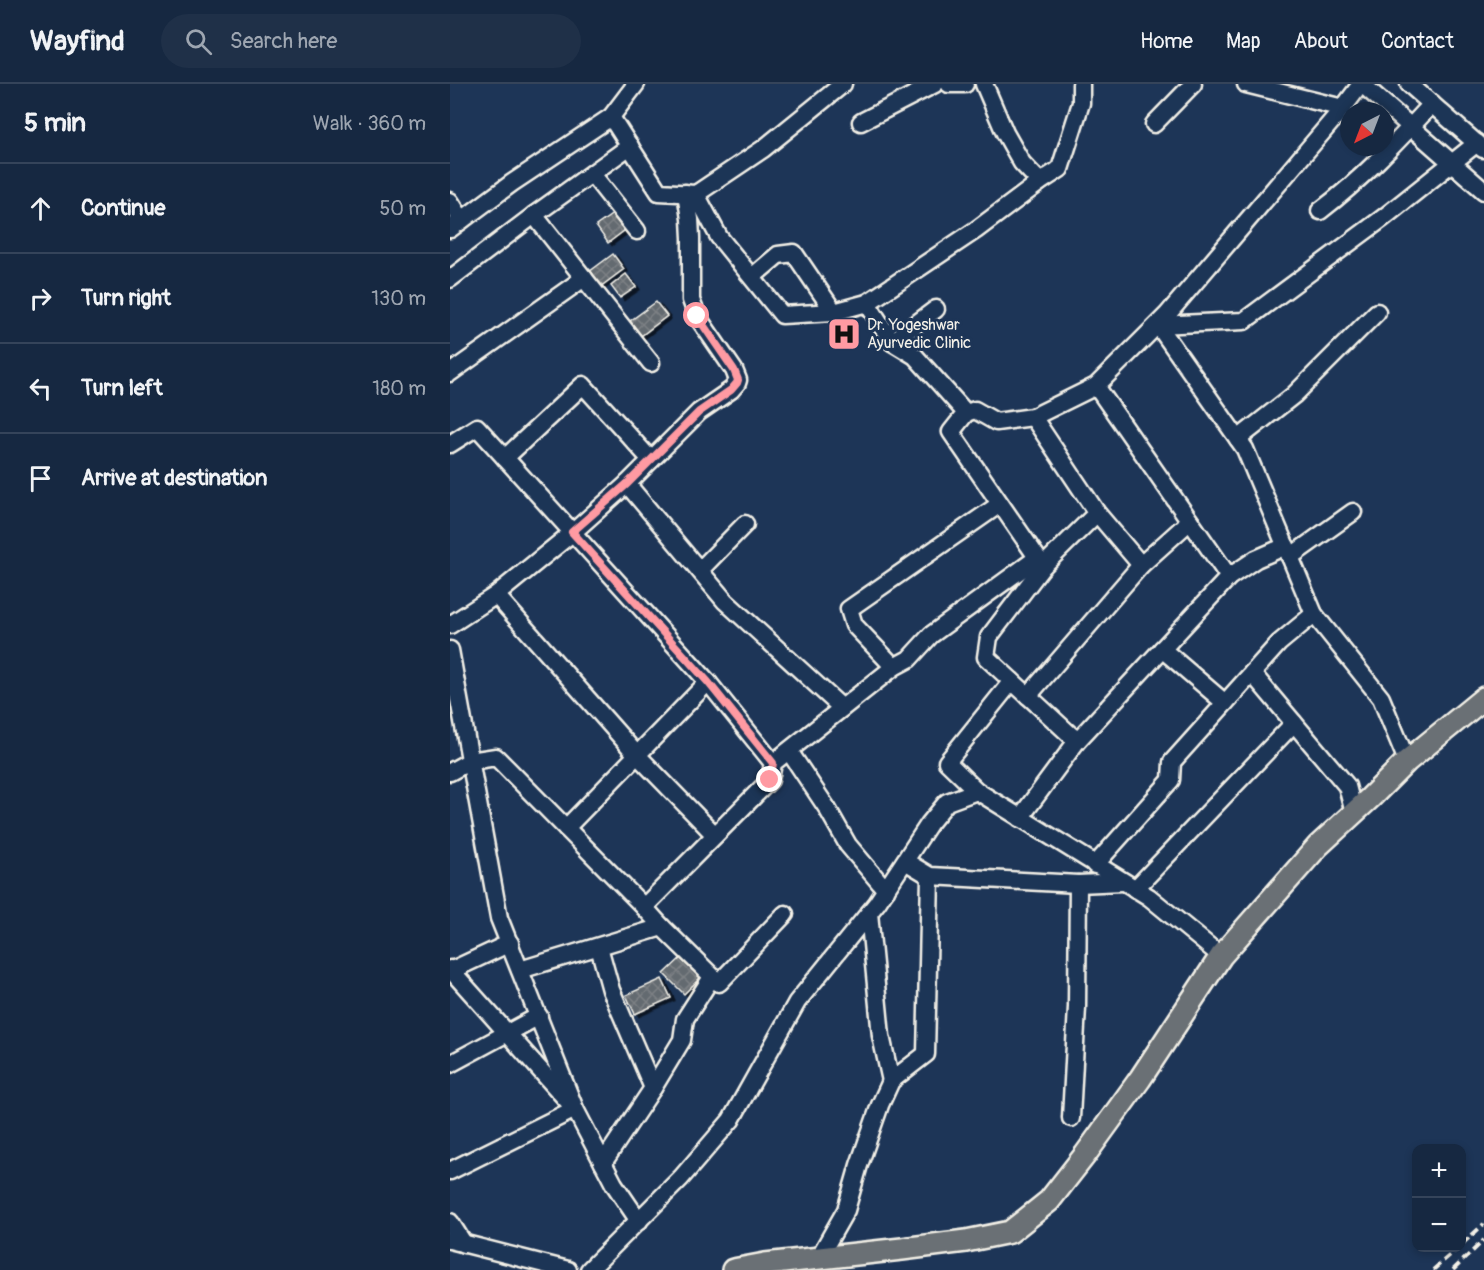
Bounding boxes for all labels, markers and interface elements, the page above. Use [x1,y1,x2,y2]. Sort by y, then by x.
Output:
search box [161,14,581,68]
text: Wayfind [30,24,125,59]
icon: search [182,25,215,58]
text: Search here [230,27,337,55]
text: Home [1140,28,1193,55]
text: Map [1226,28,1261,55]
text: About [1294,28,1348,55]
text: Contact [1381,28,1454,55]
north arrow [1340,102,1394,156]
text: 5 min [24,107,86,139]
text: Walk · 360 m [313,111,426,136]
icon: ahead [24,192,57,225]
text: Continue [81,194,165,222]
text: 50 m [379,196,426,221]
icon: right [24,282,57,315]
text: Turn right [81,284,171,312]
text: 130 m [371,286,426,311]
route start [683,302,709,328]
place label: Dr. Yogeshwar Ayurvedic Clinic [867,315,971,353]
hospital icon: Dr. Yogeshwar Ayurvedic Clinic [826,316,862,352]
icon: left [24,372,57,405]
text: Turn left [81,374,163,402]
text: 180 m [372,376,426,401]
icon: arrive [24,462,57,495]
text: Arrive at destination [81,464,267,492]
route end [756,766,782,792]
map controls [1412,1144,1466,1252]
button: + [1412,1144,1466,1198]
button: − [1412,1198,1466,1252]

